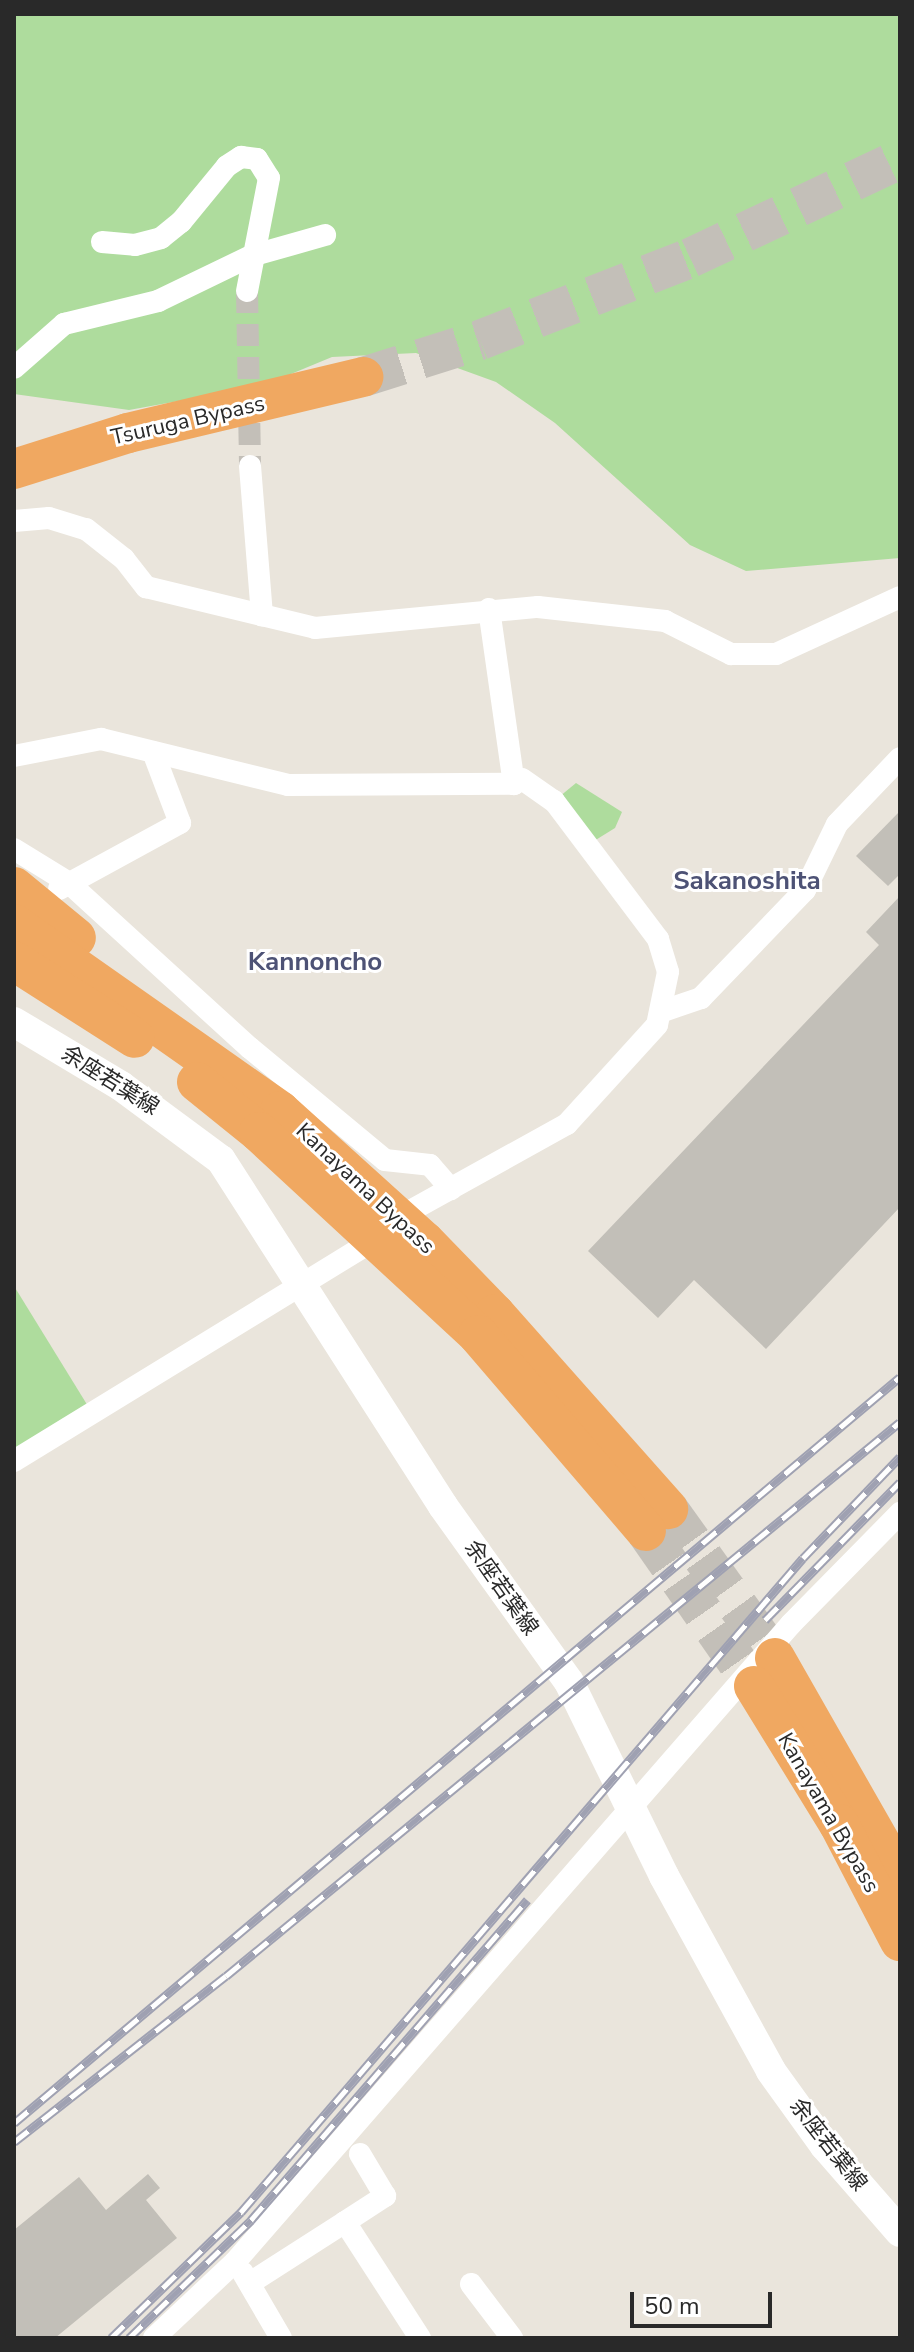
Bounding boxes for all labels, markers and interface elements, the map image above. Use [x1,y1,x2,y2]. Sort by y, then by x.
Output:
street label: Tsuruga Bypass [109,391,267,451]
district label: Sakanoshita [673,865,821,897]
district label: Kannoncho [248,946,382,978]
street label: 余座若葉線 [56,1041,164,1121]
street label: Kanayama Bypass [290,1118,440,1260]
street label: 余座若葉線 [459,1535,543,1641]
street label: Kanayama Bypass [772,1728,884,1898]
street label: 余座若葉線 [784,2094,872,2196]
scale bar [634,2276,776,2326]
text: 50 m [644,2290,700,2322]

